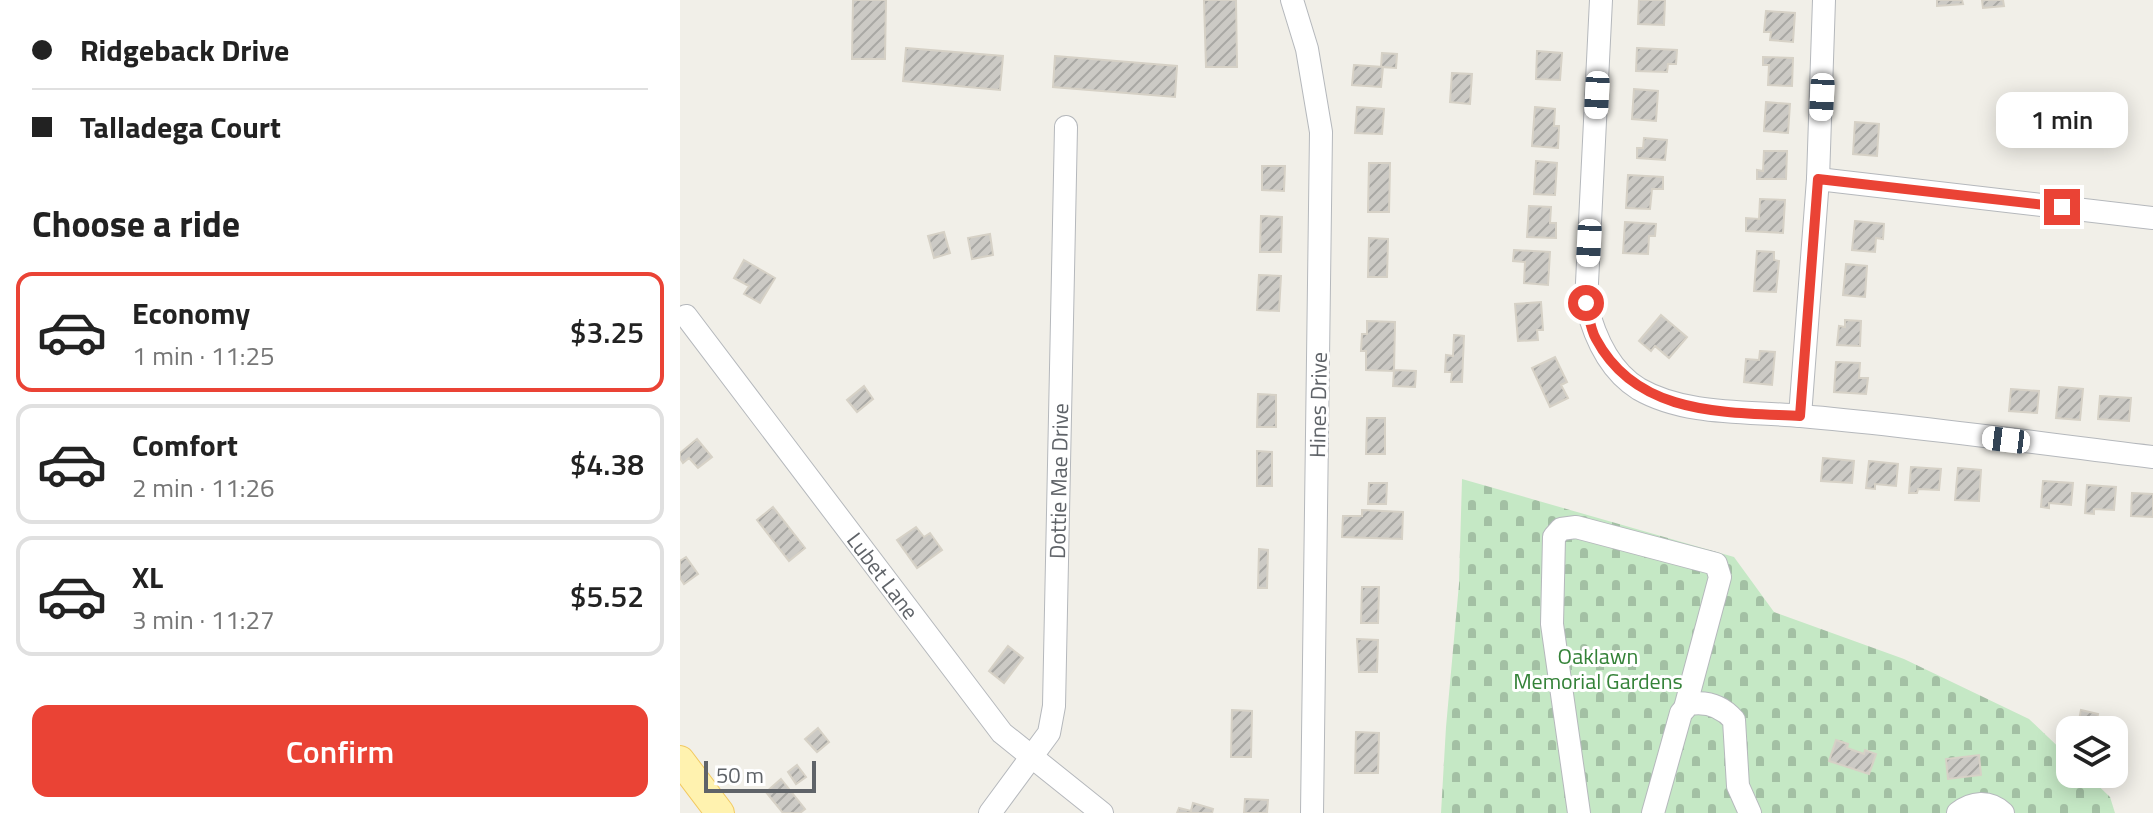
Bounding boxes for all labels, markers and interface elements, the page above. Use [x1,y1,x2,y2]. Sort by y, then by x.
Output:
text: Ridgeback Drive [80,27,289,73]
car [1584,70,1610,120]
car [1809,72,1835,122]
callout: 1 min [1996,91,2128,147]
text: 1 min [2031,100,2093,139]
text: Talladega Court [80,104,281,150]
route end [2044,189,2080,225]
text: Choose a ride [32,196,240,251]
car [1576,218,1602,268]
route start [1568,285,1604,321]
text: Economy [132,290,250,336]
icon: car [36,296,108,368]
text: $3.25 [570,309,644,355]
text: 1 min · 11:25 [132,336,275,375]
street label: Hines Drive [1300,352,1336,458]
street label: Dottie Mae Drive [1040,403,1077,559]
text: Comfort [132,422,238,468]
car [1981,425,2031,455]
icon: car [36,428,108,500]
text: $4.38 [570,441,644,487]
text: 2 min · 11:26 [132,468,275,507]
street label: Lubet Lane [839,525,927,627]
text: XL [132,554,163,600]
icon: car [36,560,108,632]
text: $5.52 [570,573,644,619]
text: 3 min · 11:27 [132,600,275,639]
park label: Oaklawn Memorial Gardens [1513,639,1683,698]
button: Confirm [32,705,648,797]
map controls [2056,716,2128,788]
button: layers [2056,716,2128,788]
scale bar [704,757,816,793]
text: 50 m [716,758,764,792]

